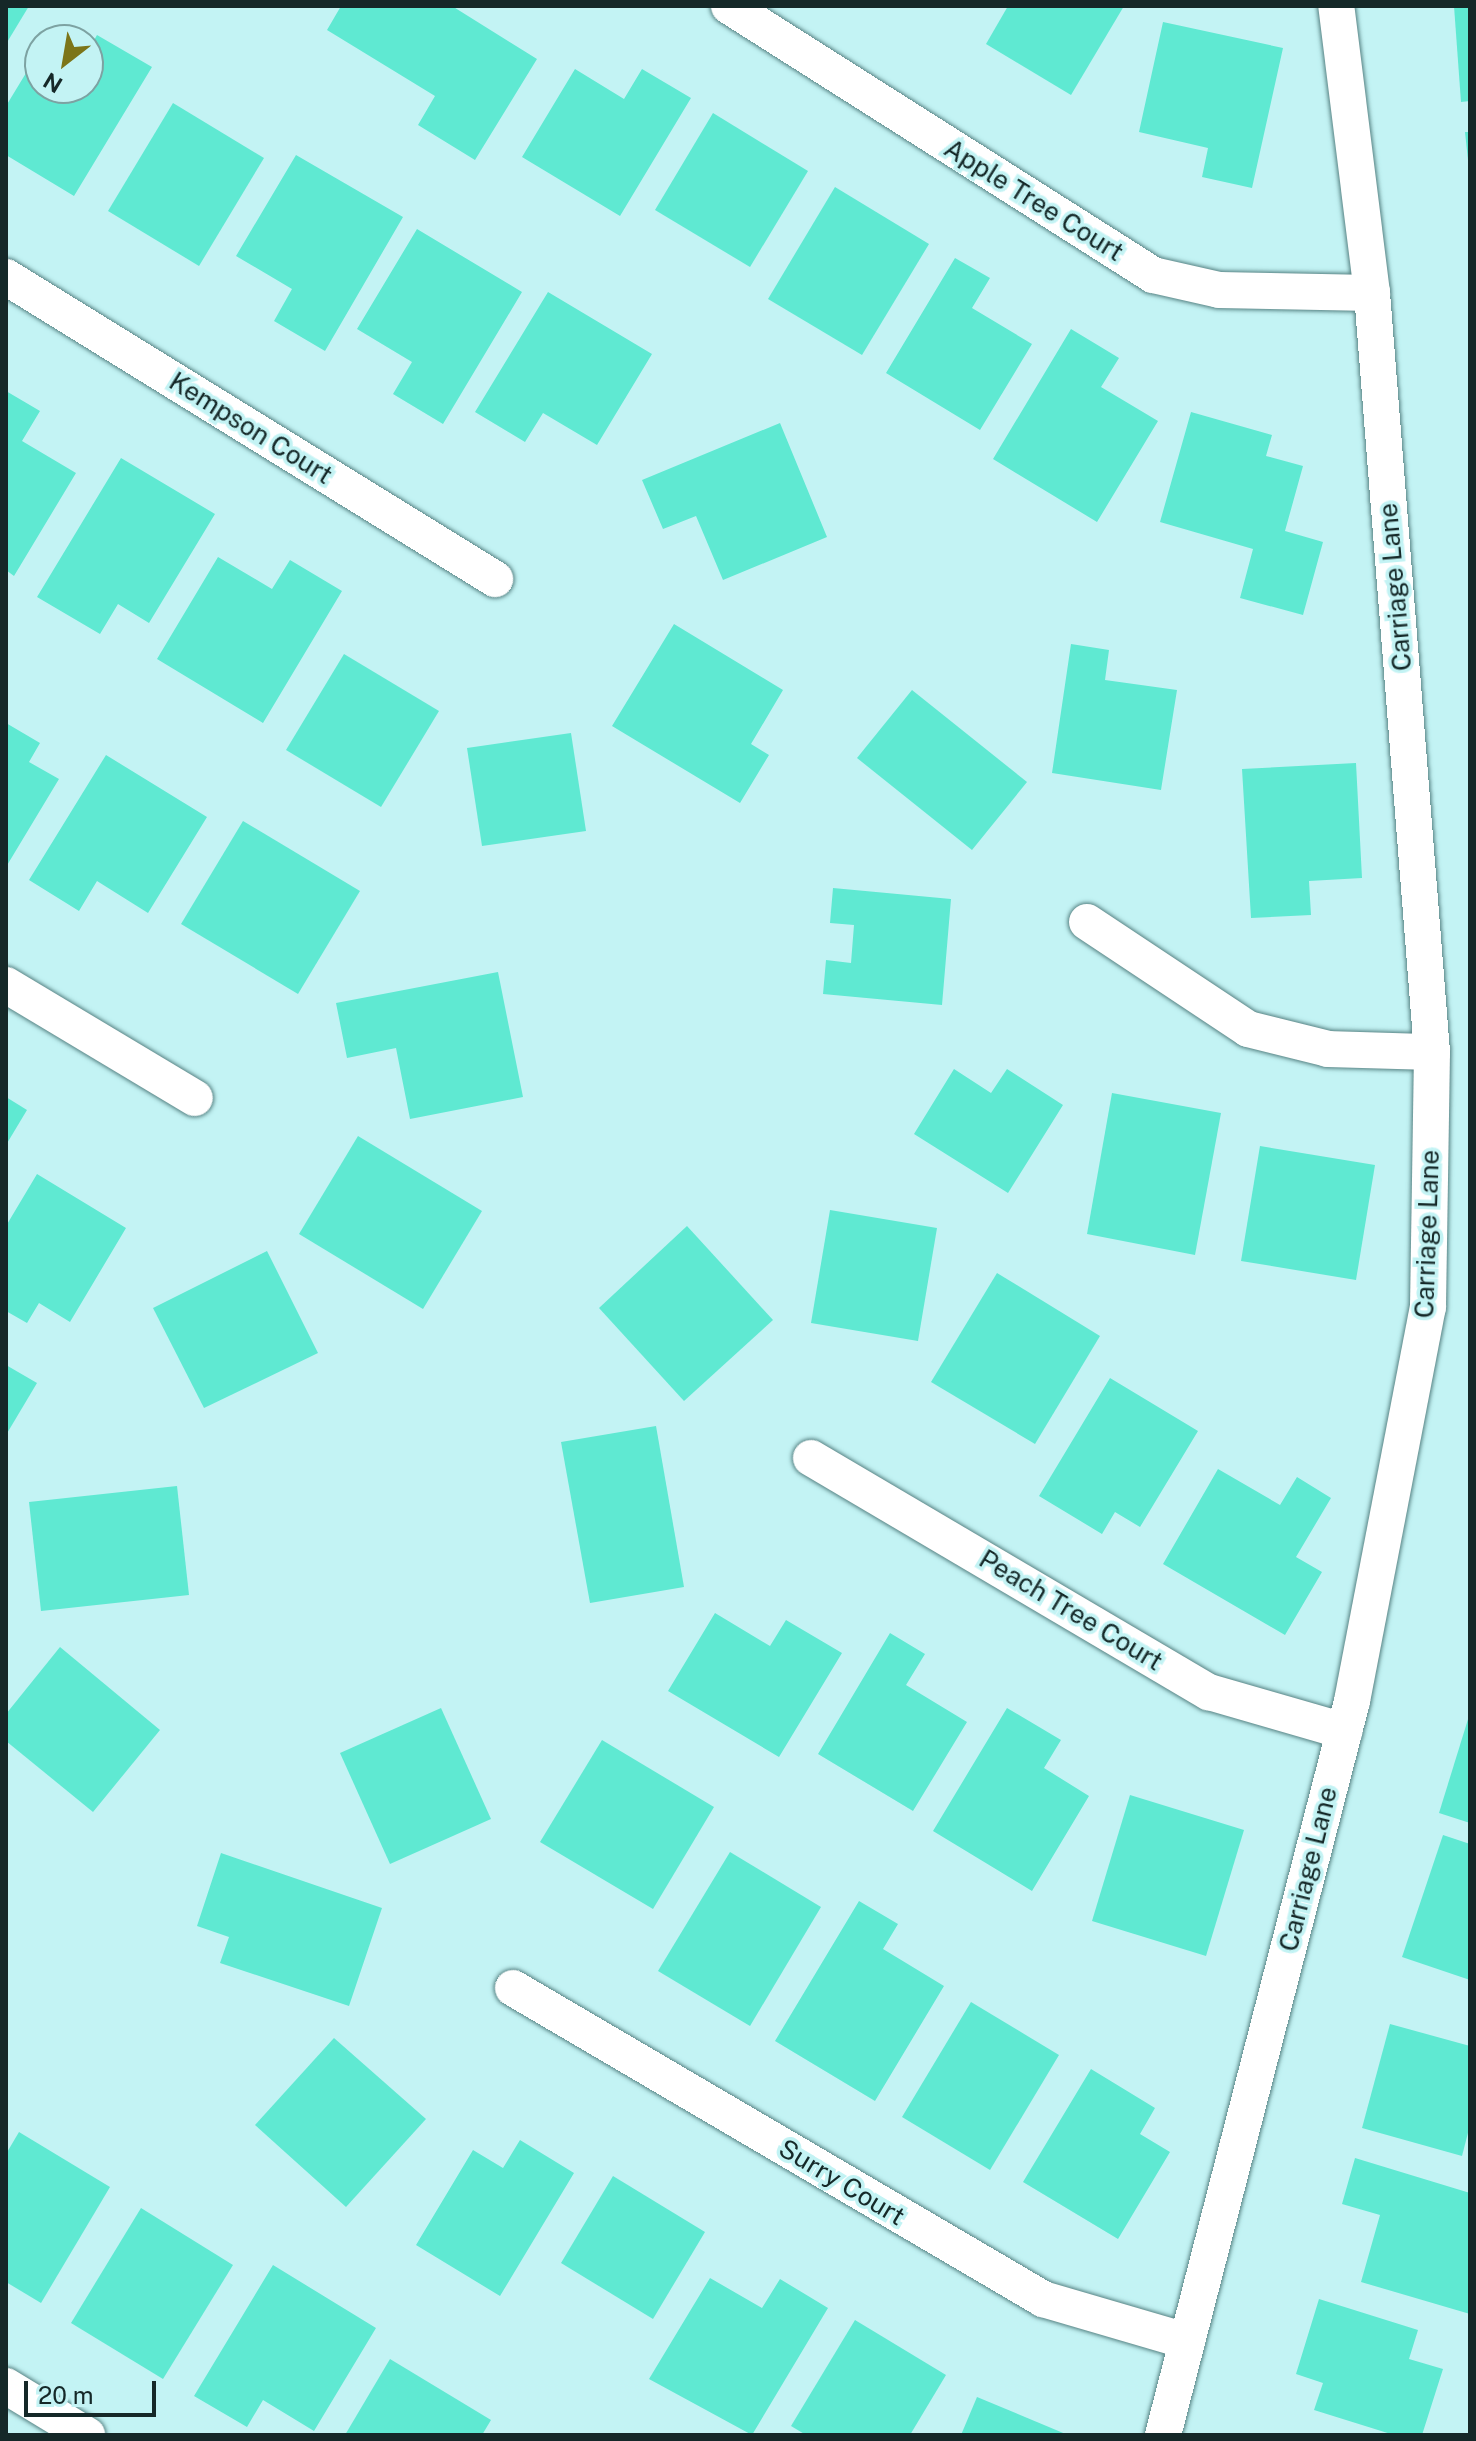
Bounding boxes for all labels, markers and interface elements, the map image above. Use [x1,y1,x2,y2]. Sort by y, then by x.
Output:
north arrow [24,24,104,104]
text: N [39,67,67,98]
street label: Apple Tree Court [939,132,1129,268]
street label: Kempson Court [164,365,338,491]
street label: Carriage Lane [1372,502,1418,672]
street label: Carriage Lane [1408,1149,1446,1319]
street label: Peach Tree Court [974,1543,1168,1677]
street label: Carriage Lane [1272,1783,1344,1955]
street label: Surry Court [773,2132,911,2232]
scale bar [28,2365,160,2415]
text: 20 m [38,2381,94,2409]

